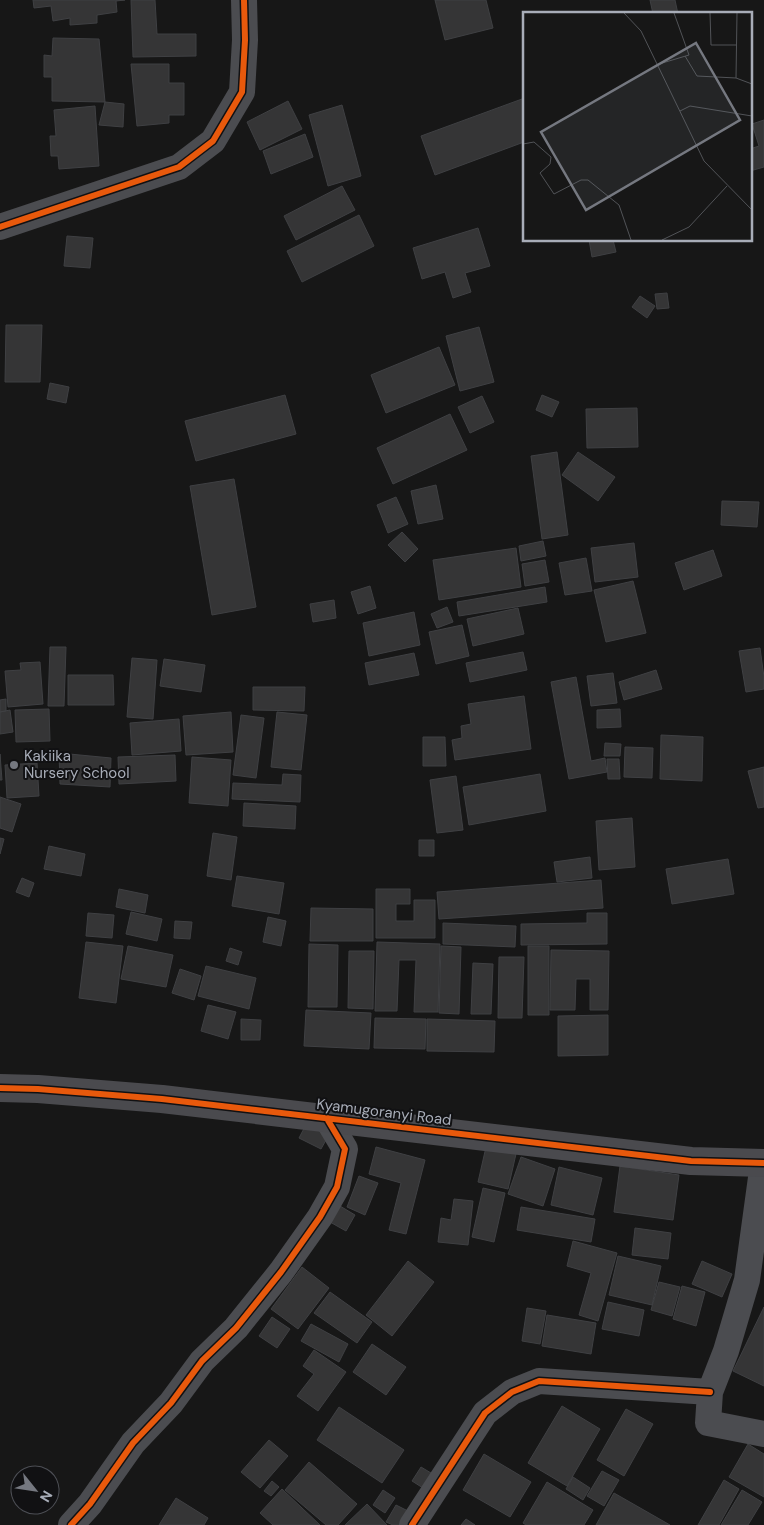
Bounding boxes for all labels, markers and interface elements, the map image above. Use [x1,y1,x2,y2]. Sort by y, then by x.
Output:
inset map [523,12,752,241]
place label: Kakiika Nursery School [24,746,129,783]
marker: Kakiika Nursery School [8,759,20,771]
street label: Kyamugoranyi Road [315,1094,453,1130]
north arrow [10,1465,60,1515]
text: N [36,1488,57,1505]

